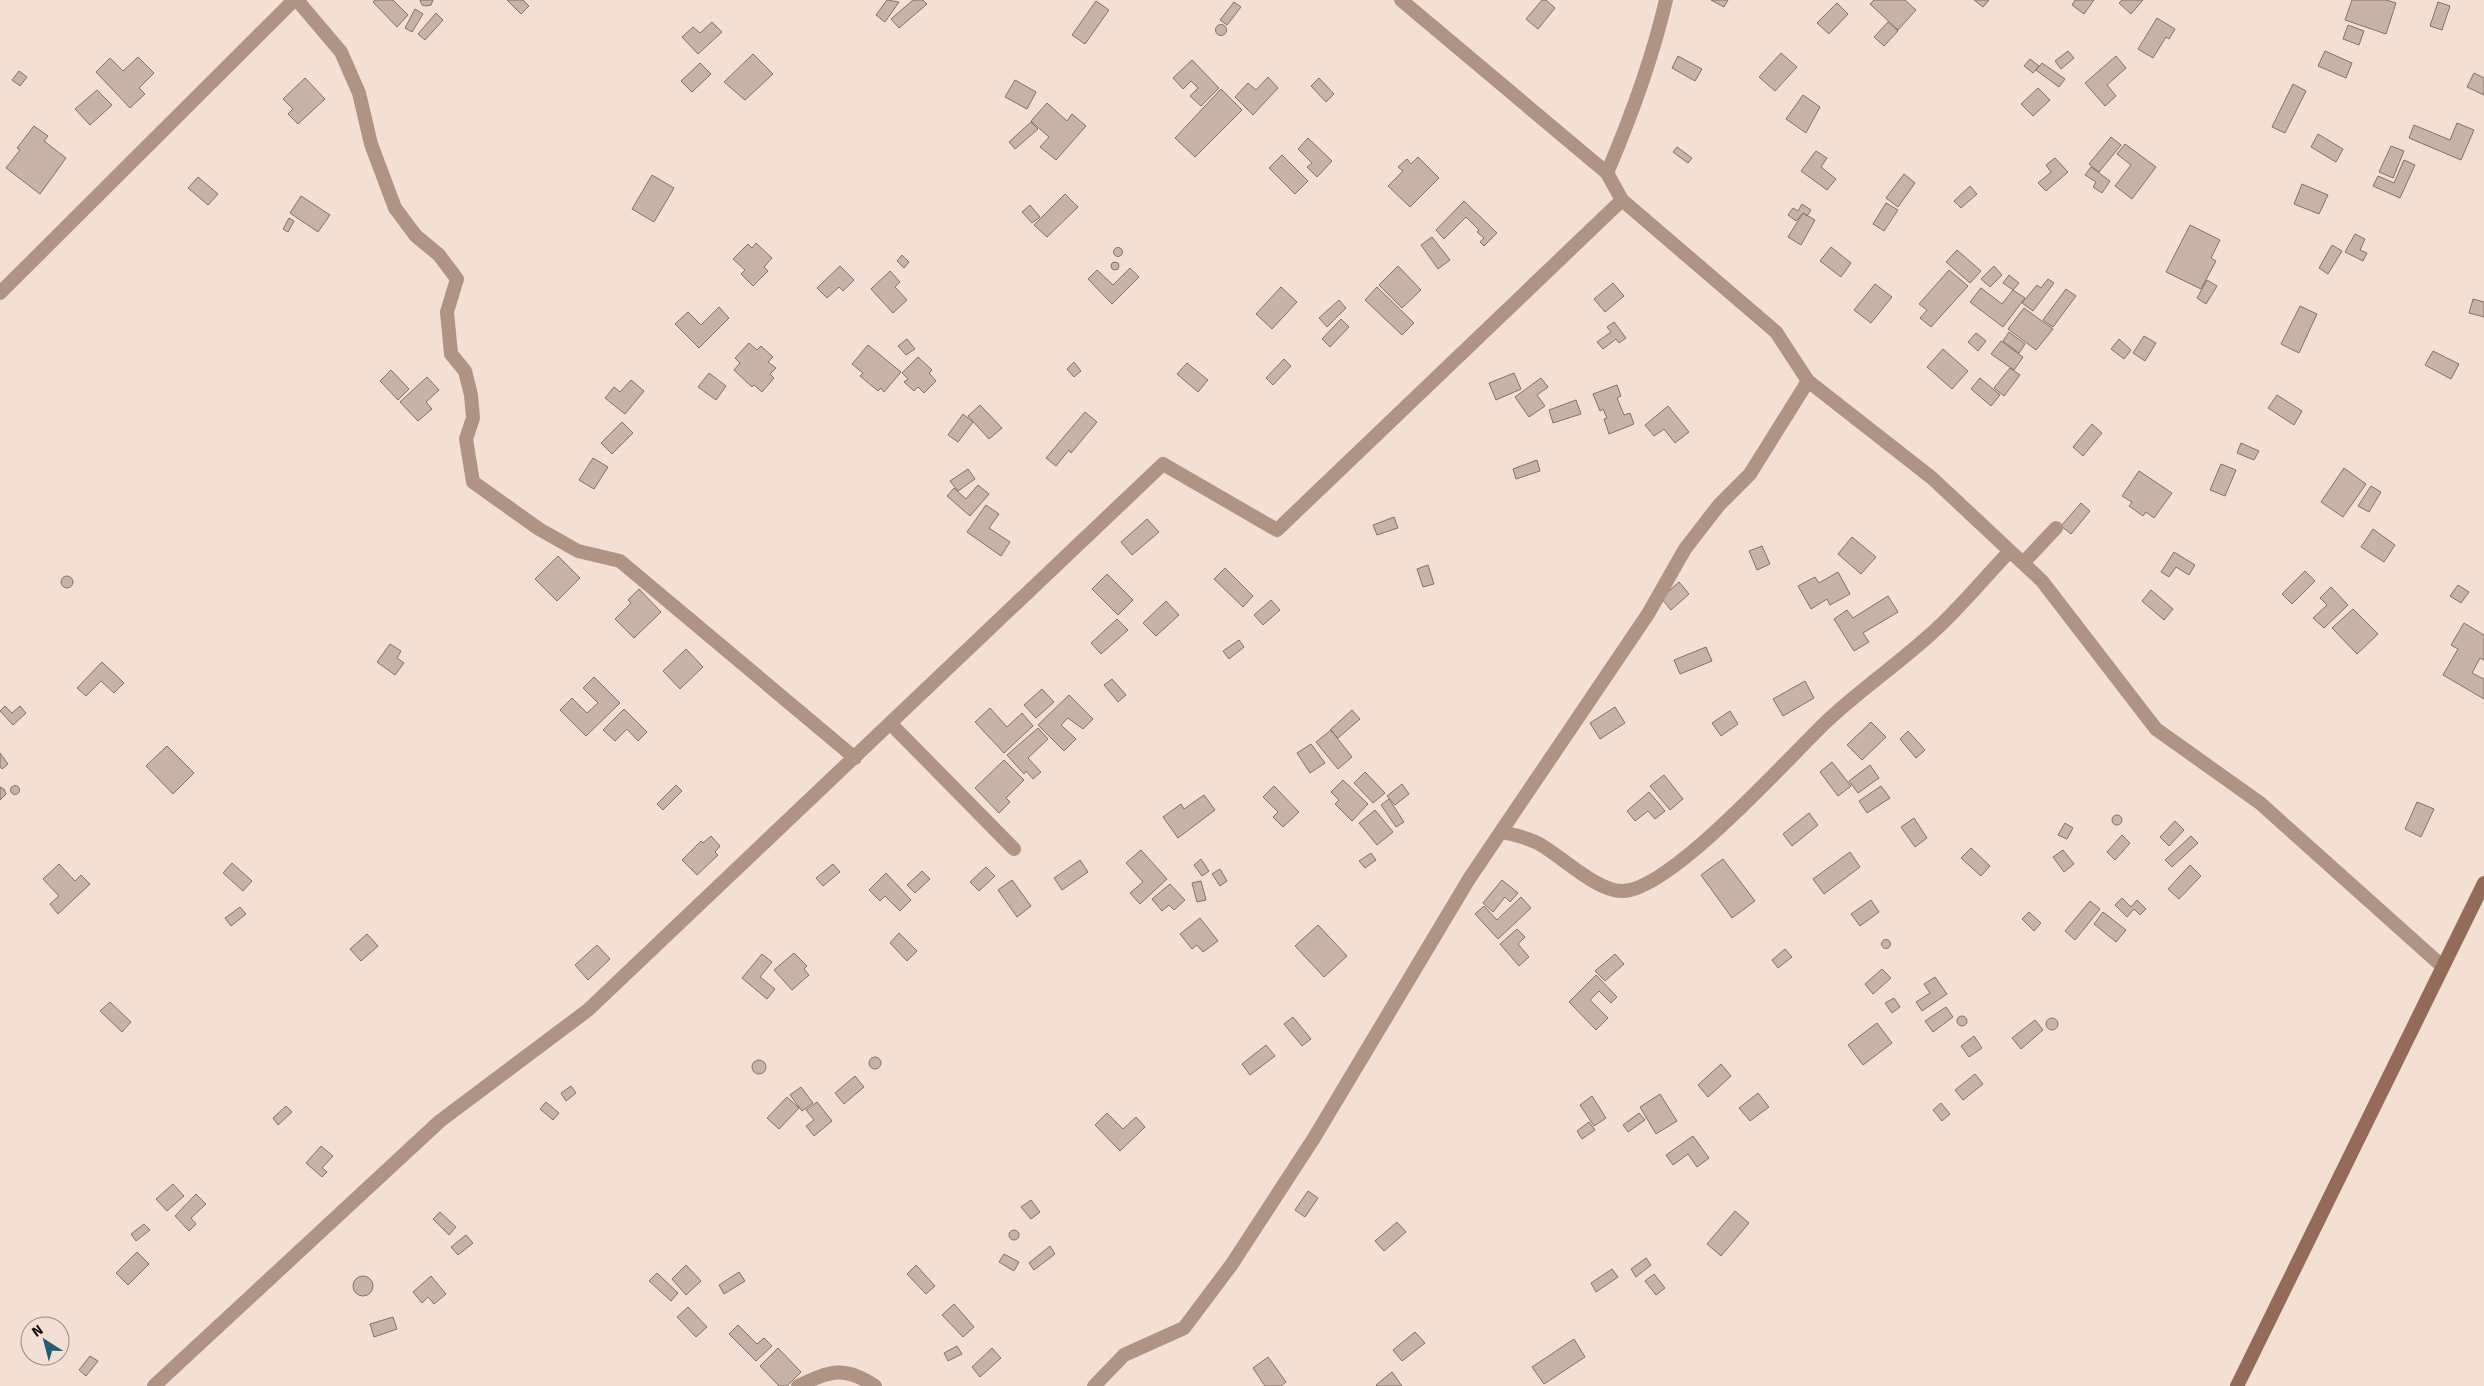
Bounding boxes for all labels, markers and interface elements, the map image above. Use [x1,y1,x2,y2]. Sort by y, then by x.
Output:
north arrow [20,1316,70,1366]
text: N [29,1321,47,1341]

